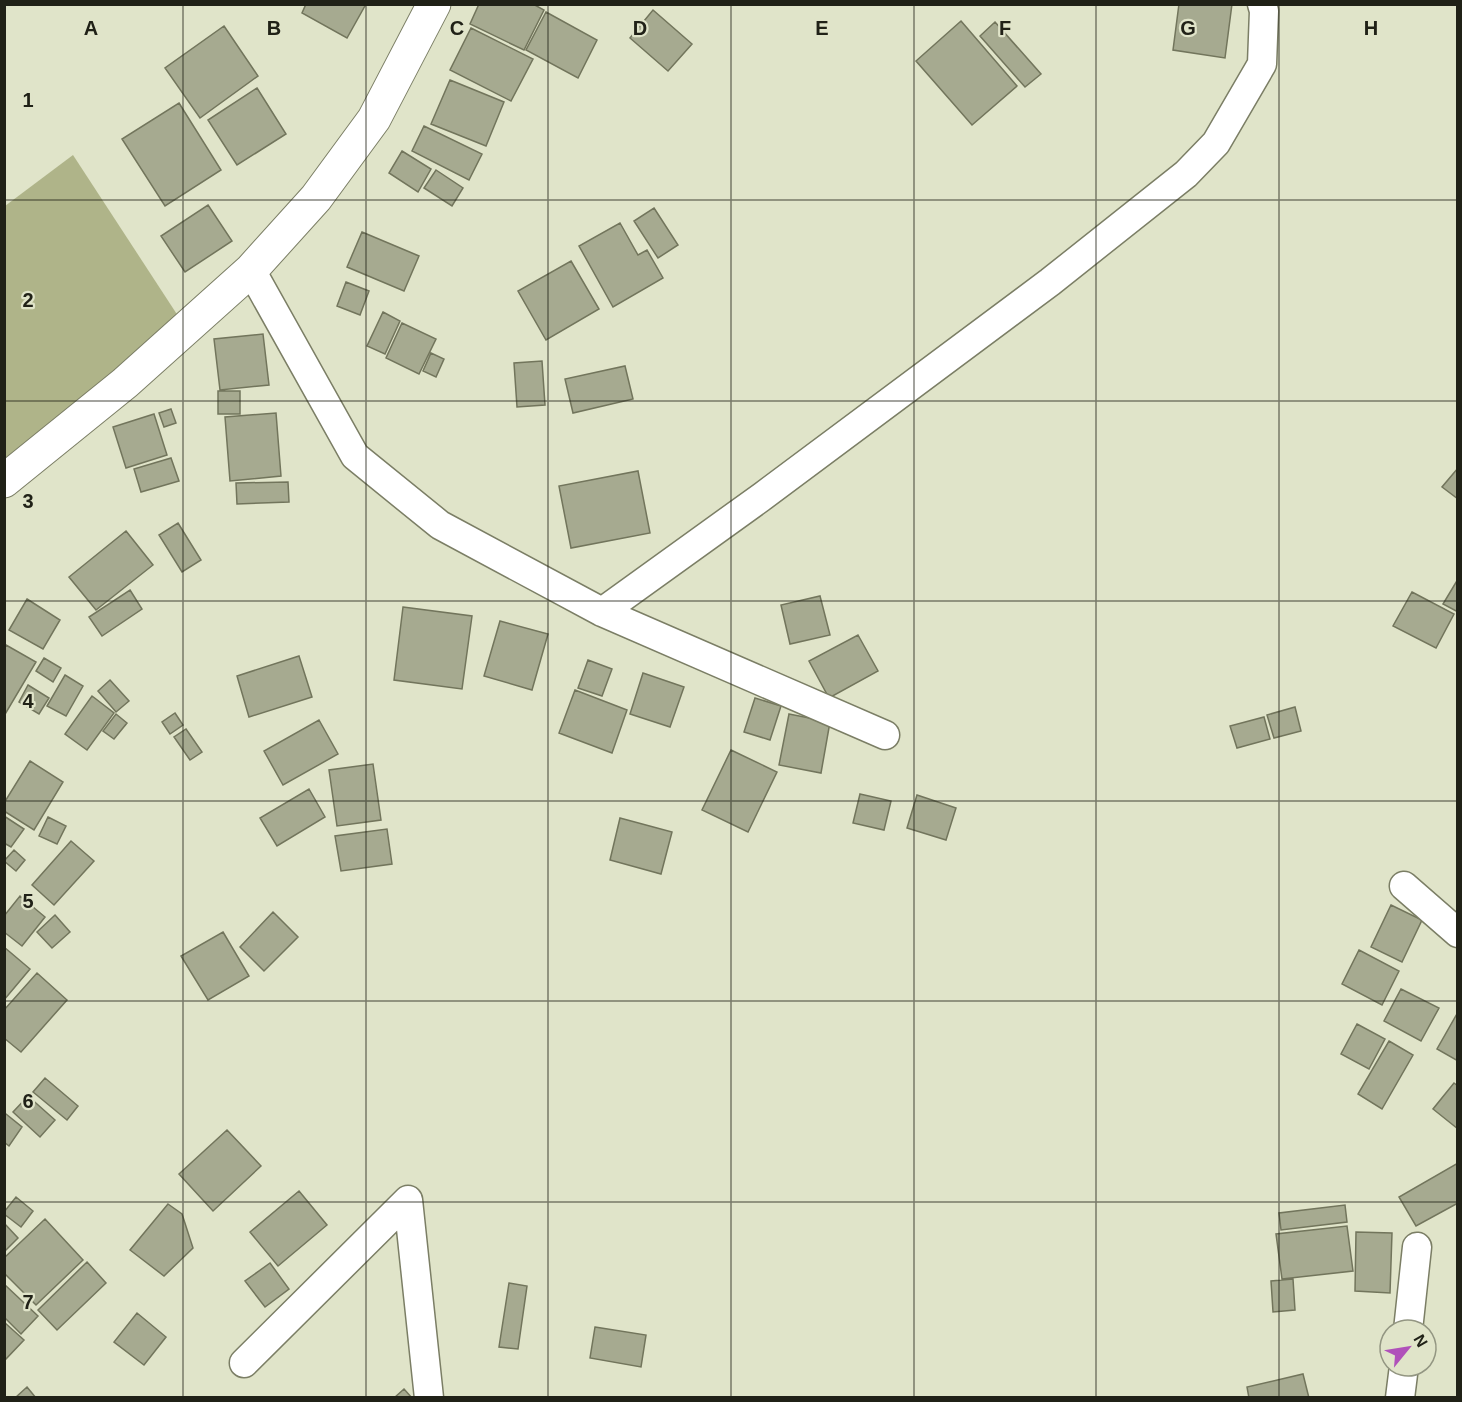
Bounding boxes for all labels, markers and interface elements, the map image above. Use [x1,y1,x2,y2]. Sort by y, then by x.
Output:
text: A [84,17,98,39]
text: B [267,17,281,39]
text: C [450,17,464,39]
text: D [633,17,647,39]
text: E [815,17,829,39]
text: F [999,17,1011,39]
text: G [1180,17,1196,39]
text: H [1364,17,1378,39]
text: 1 [22,89,34,111]
text: 2 [22,289,34,311]
text: 3 [22,490,34,512]
text: 4 [22,690,34,712]
text: 5 [22,890,34,912]
text: 6 [22,1090,34,1112]
text: 7 [22,1291,34,1313]
north arrow [1378,1318,1438,1378]
text: N [1410,1331,1431,1350]

